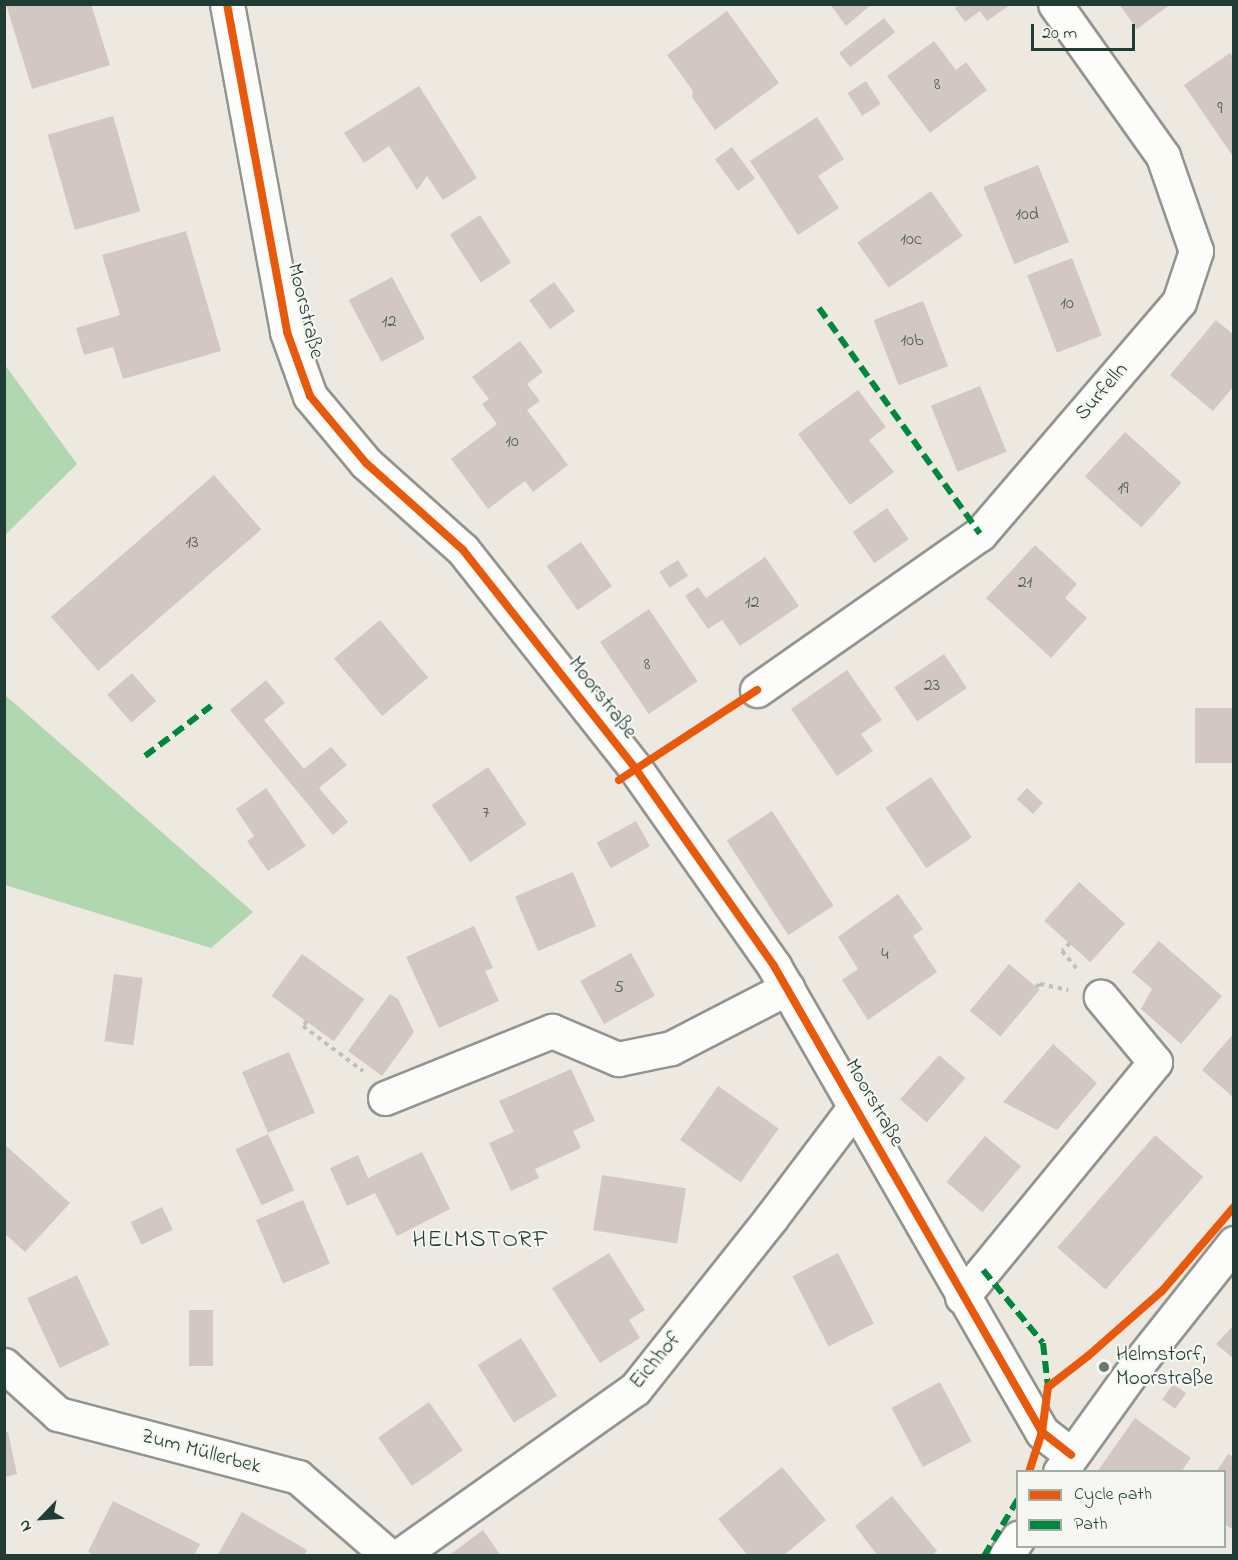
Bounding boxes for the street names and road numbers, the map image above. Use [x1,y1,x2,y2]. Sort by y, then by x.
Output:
street label: Moorstraße [281,261,329,361]
street label: Surfelln [1070,358,1134,426]
street label: Moorstraße [562,652,642,744]
street label: Moorstraße [839,1055,909,1151]
street label: Eichhof [625,1327,687,1395]
street label: Zum Müllerbek [138,1424,264,1480]

